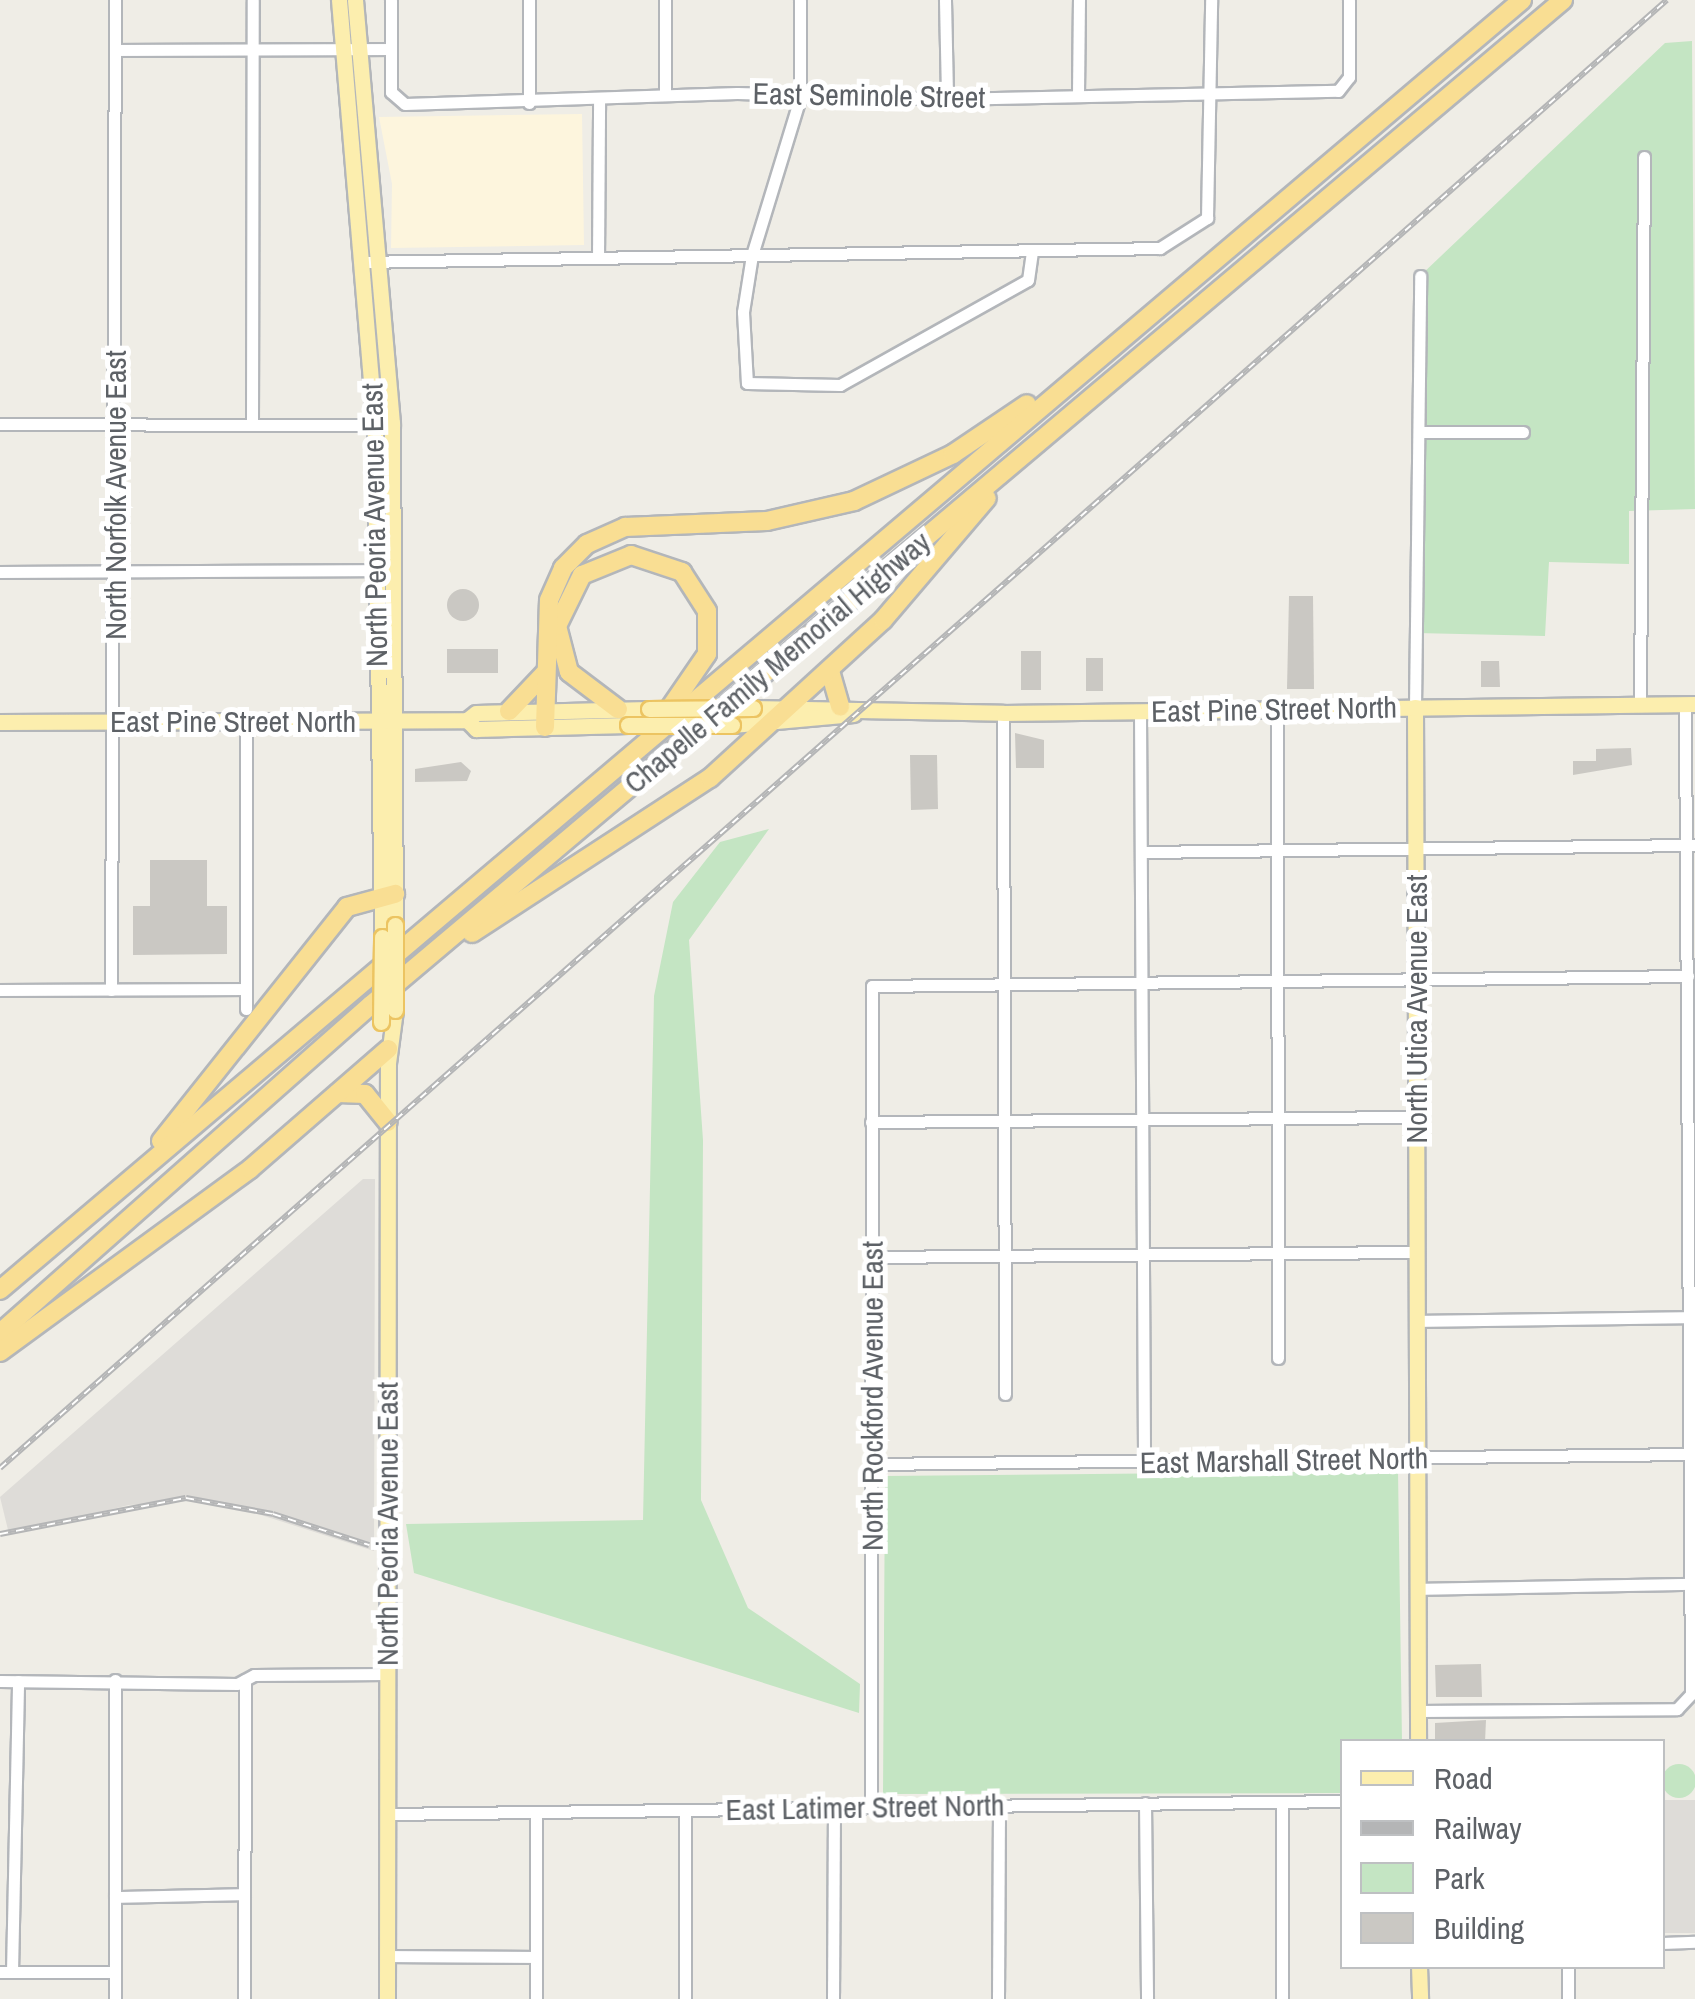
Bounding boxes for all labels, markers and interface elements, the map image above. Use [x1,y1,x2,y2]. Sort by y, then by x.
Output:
street label: East Seminole Street [752,75,986,115]
street label: North Norfolk Avenue East [97,350,133,640]
street label: North Peoria Avenue East [354,382,394,668]
street label: Chapelle Family Memorial Highway [617,523,937,801]
street label: East Pine Street North [1151,689,1397,729]
street label: East Pine Street North [110,703,356,739]
street label: North Utica Avenue East [1398,874,1434,1144]
street label: North Rockford Avenue East [854,1240,890,1552]
street label: North Peoria Avenue East [369,1381,405,1667]
street label: East Marshall Street North [1139,1439,1429,1481]
legend [1340,1739,1665,1969]
text: Road [1434,1758,1493,1798]
street label: East Latimer Street North [725,1787,1005,1827]
text: Railway [1434,1808,1521,1848]
text: Park [1434,1858,1485,1898]
text: Building [1434,1908,1524,1948]

